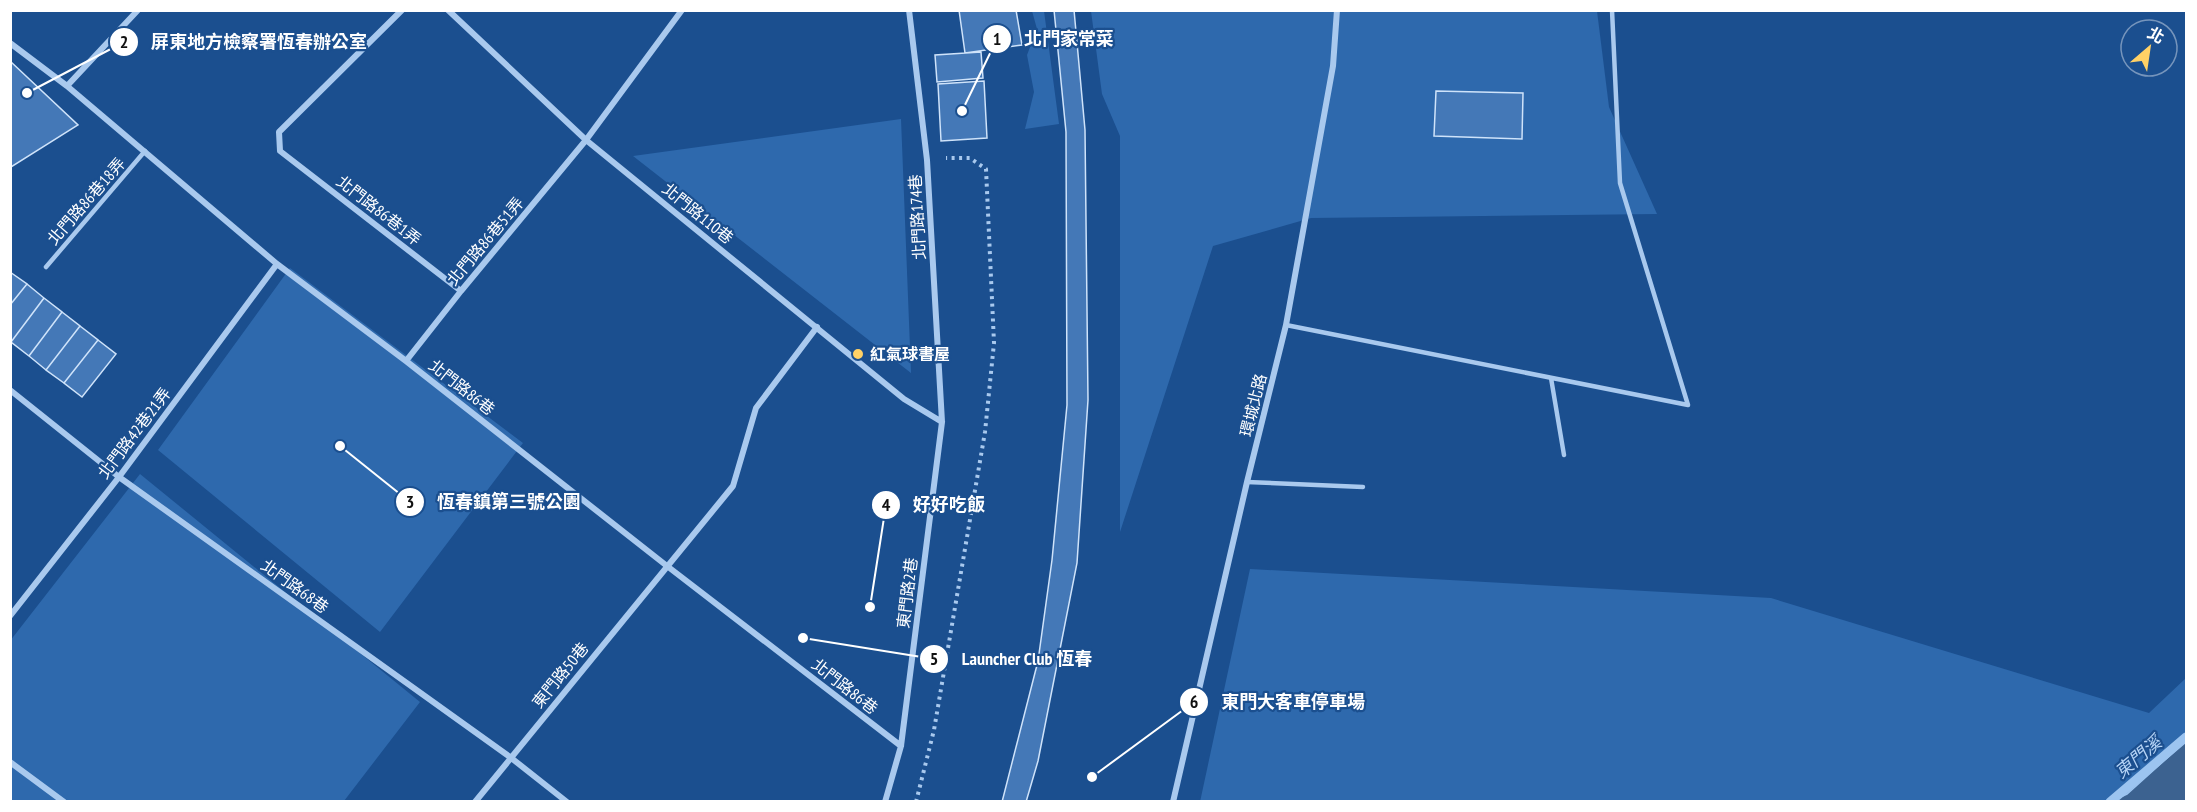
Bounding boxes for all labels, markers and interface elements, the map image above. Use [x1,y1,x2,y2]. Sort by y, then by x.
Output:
north arrow [2119,18,2179,78]
callout: 北門家常菜 [982,21,1126,57]
text: 北 [2144,22,2168,48]
callout: 屏東地方檢察署恆春辦公室 [109,24,379,60]
text: 1 [993,27,1001,50]
text: 北門家常菜 [1024,27,1114,50]
text: 2 [120,30,128,53]
text: 屏東地方檢察署恆春辦公室 [151,30,367,53]
street label: 北門路86巷18弄 [43,153,129,249]
street label: 北門路86巷1弄 [333,171,425,249]
street label: 北門路174巷 [905,174,929,260]
street label: 北門路110巷 [658,178,738,248]
street label: 北門路86巷51弄 [442,193,528,289]
place label: 紅氣球書屋 [870,344,950,364]
marker: 紅氣球書屋 [851,347,865,361]
street label: 北門路86巷 [425,355,499,419]
street label: 環城北路 [1236,372,1270,438]
street label: 北門路42巷21弄 [93,384,175,482]
callout: 恆春鎮第三號公園 [395,484,593,520]
callout: 好好吃飯 [871,487,997,523]
text: 3 [406,490,414,513]
text: 恆春鎮第三號公園 [437,490,581,513]
text: 4 [882,493,891,516]
text: 好好吃飯 [913,493,985,516]
street label: 北門路68巷 [257,555,333,617]
street label: 東門路2巷 [893,556,921,630]
street label: 東門路50巷 [528,638,592,712]
callout: Launcher Club 恆春 [919,641,1104,677]
text: 5 [930,647,938,670]
text: Launcher Club 恆春 [962,647,1092,670]
street label: 北門路86巷 [808,654,882,718]
callout: 東門大客車停車場 [1179,684,1377,720]
text: 6 [1190,690,1198,713]
text: 東門大客車停車場 [1221,690,1365,713]
water label: 東門溪 [2110,729,2168,783]

